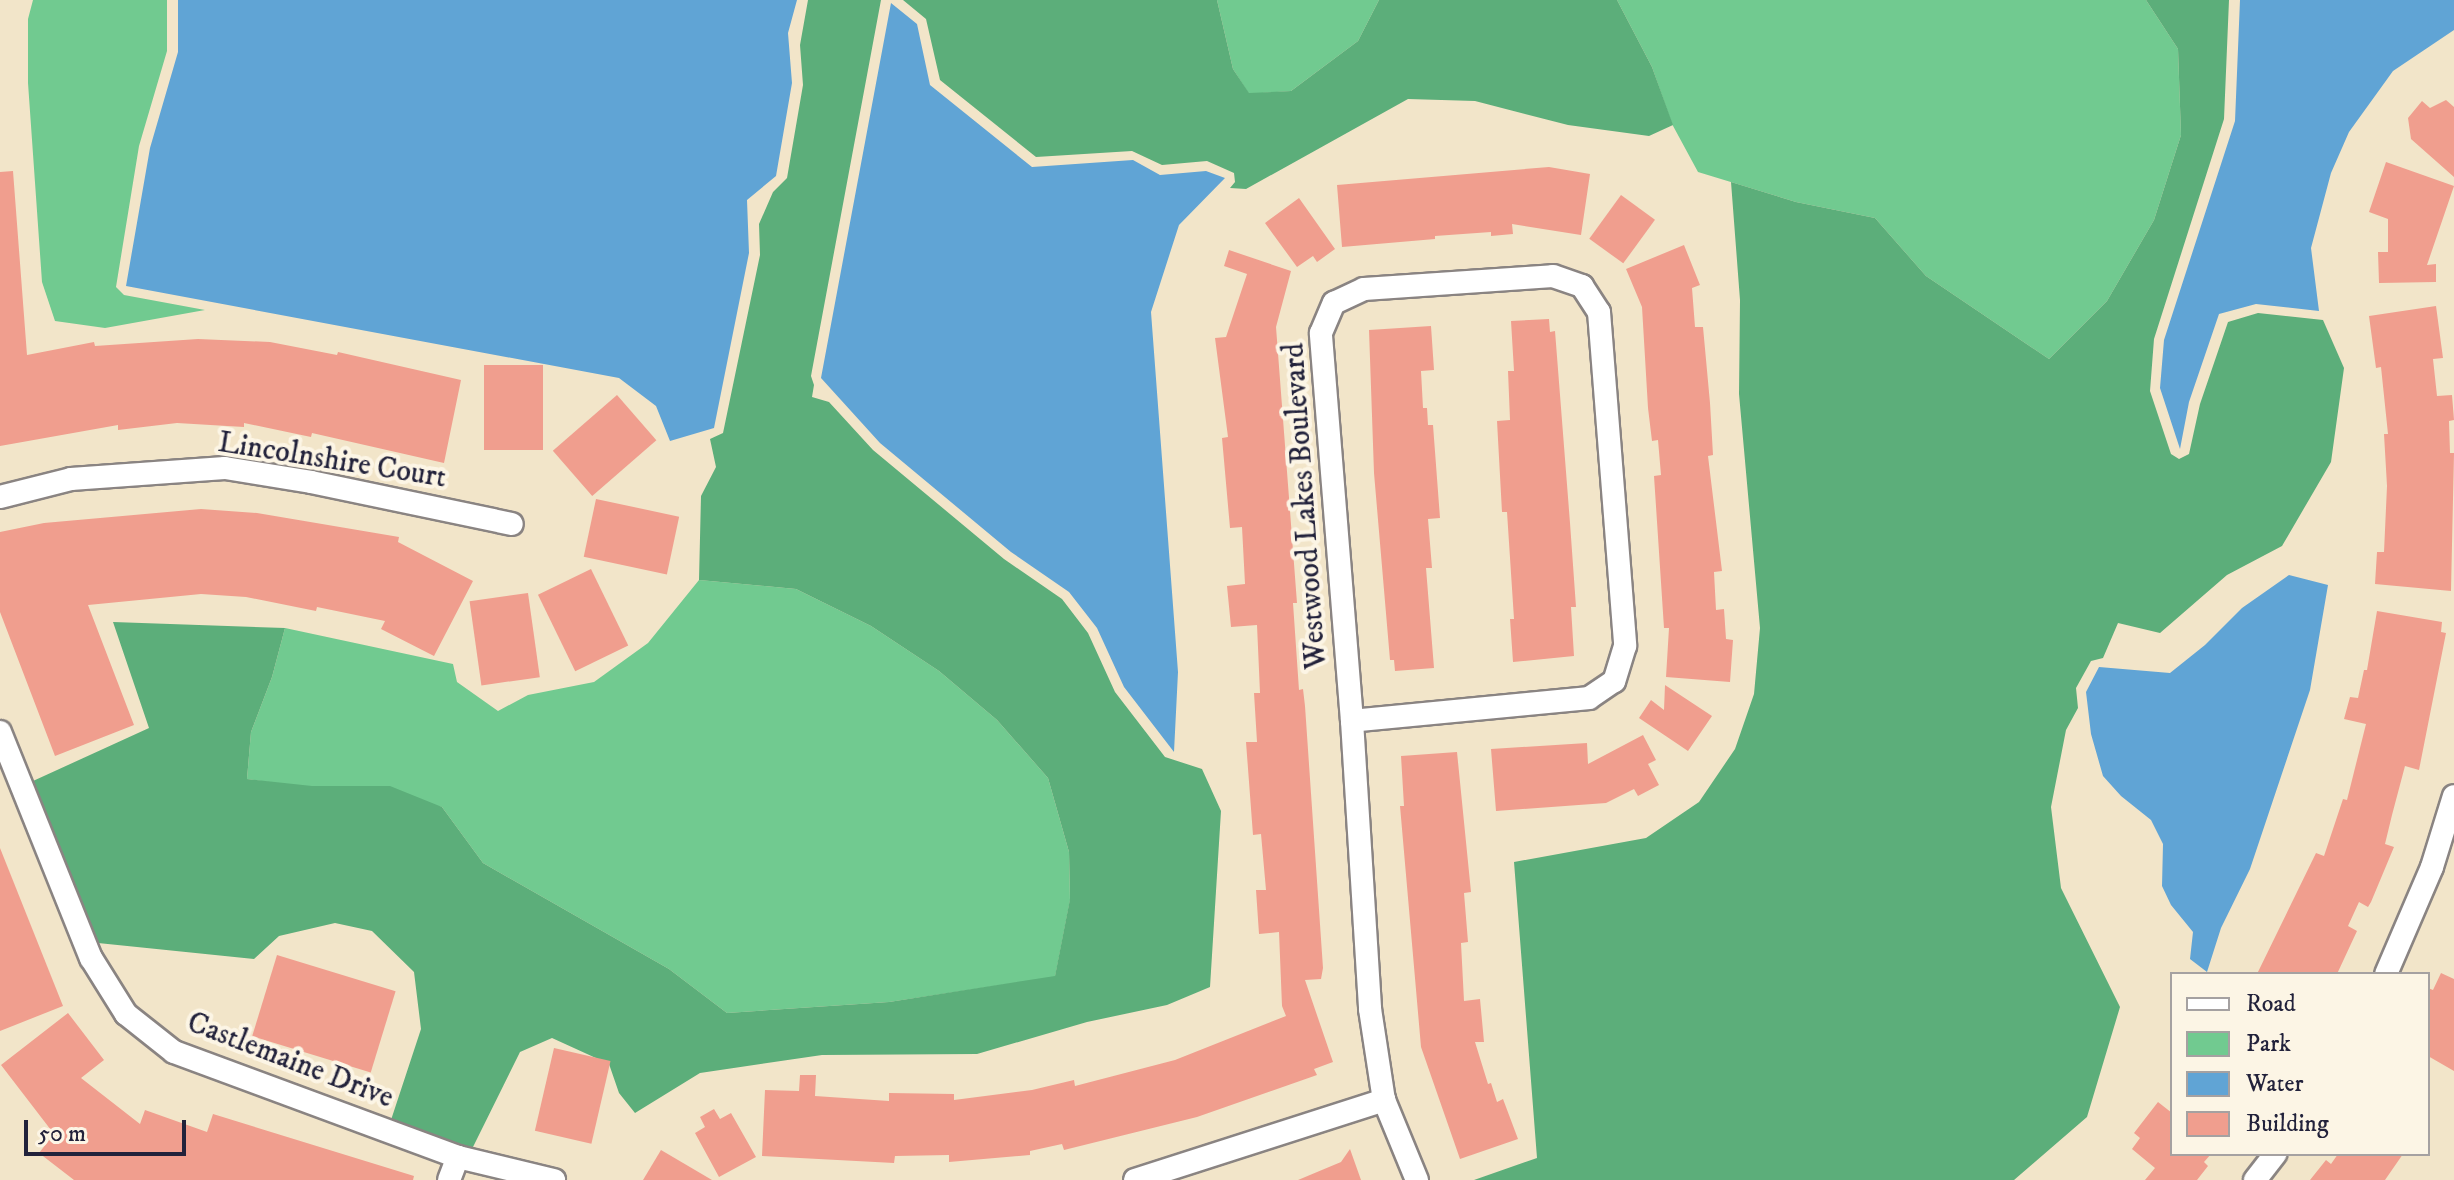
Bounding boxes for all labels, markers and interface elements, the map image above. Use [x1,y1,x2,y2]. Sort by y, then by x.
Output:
street label: Westwood Lakes Boulevard [1277,342,1335,670]
street label: Lincolnshire Court [215,425,449,497]
legend [2170,972,2430,1156]
text: Road [2246,989,2296,1019]
street label: Castlemaine Drive [182,1005,398,1117]
text: Park [2246,1029,2291,1059]
text: Water [2246,1069,2303,1099]
scale bar [28,1104,190,1154]
text: Building [2246,1109,2329,1139]
text: 50 m [38,1119,86,1149]

